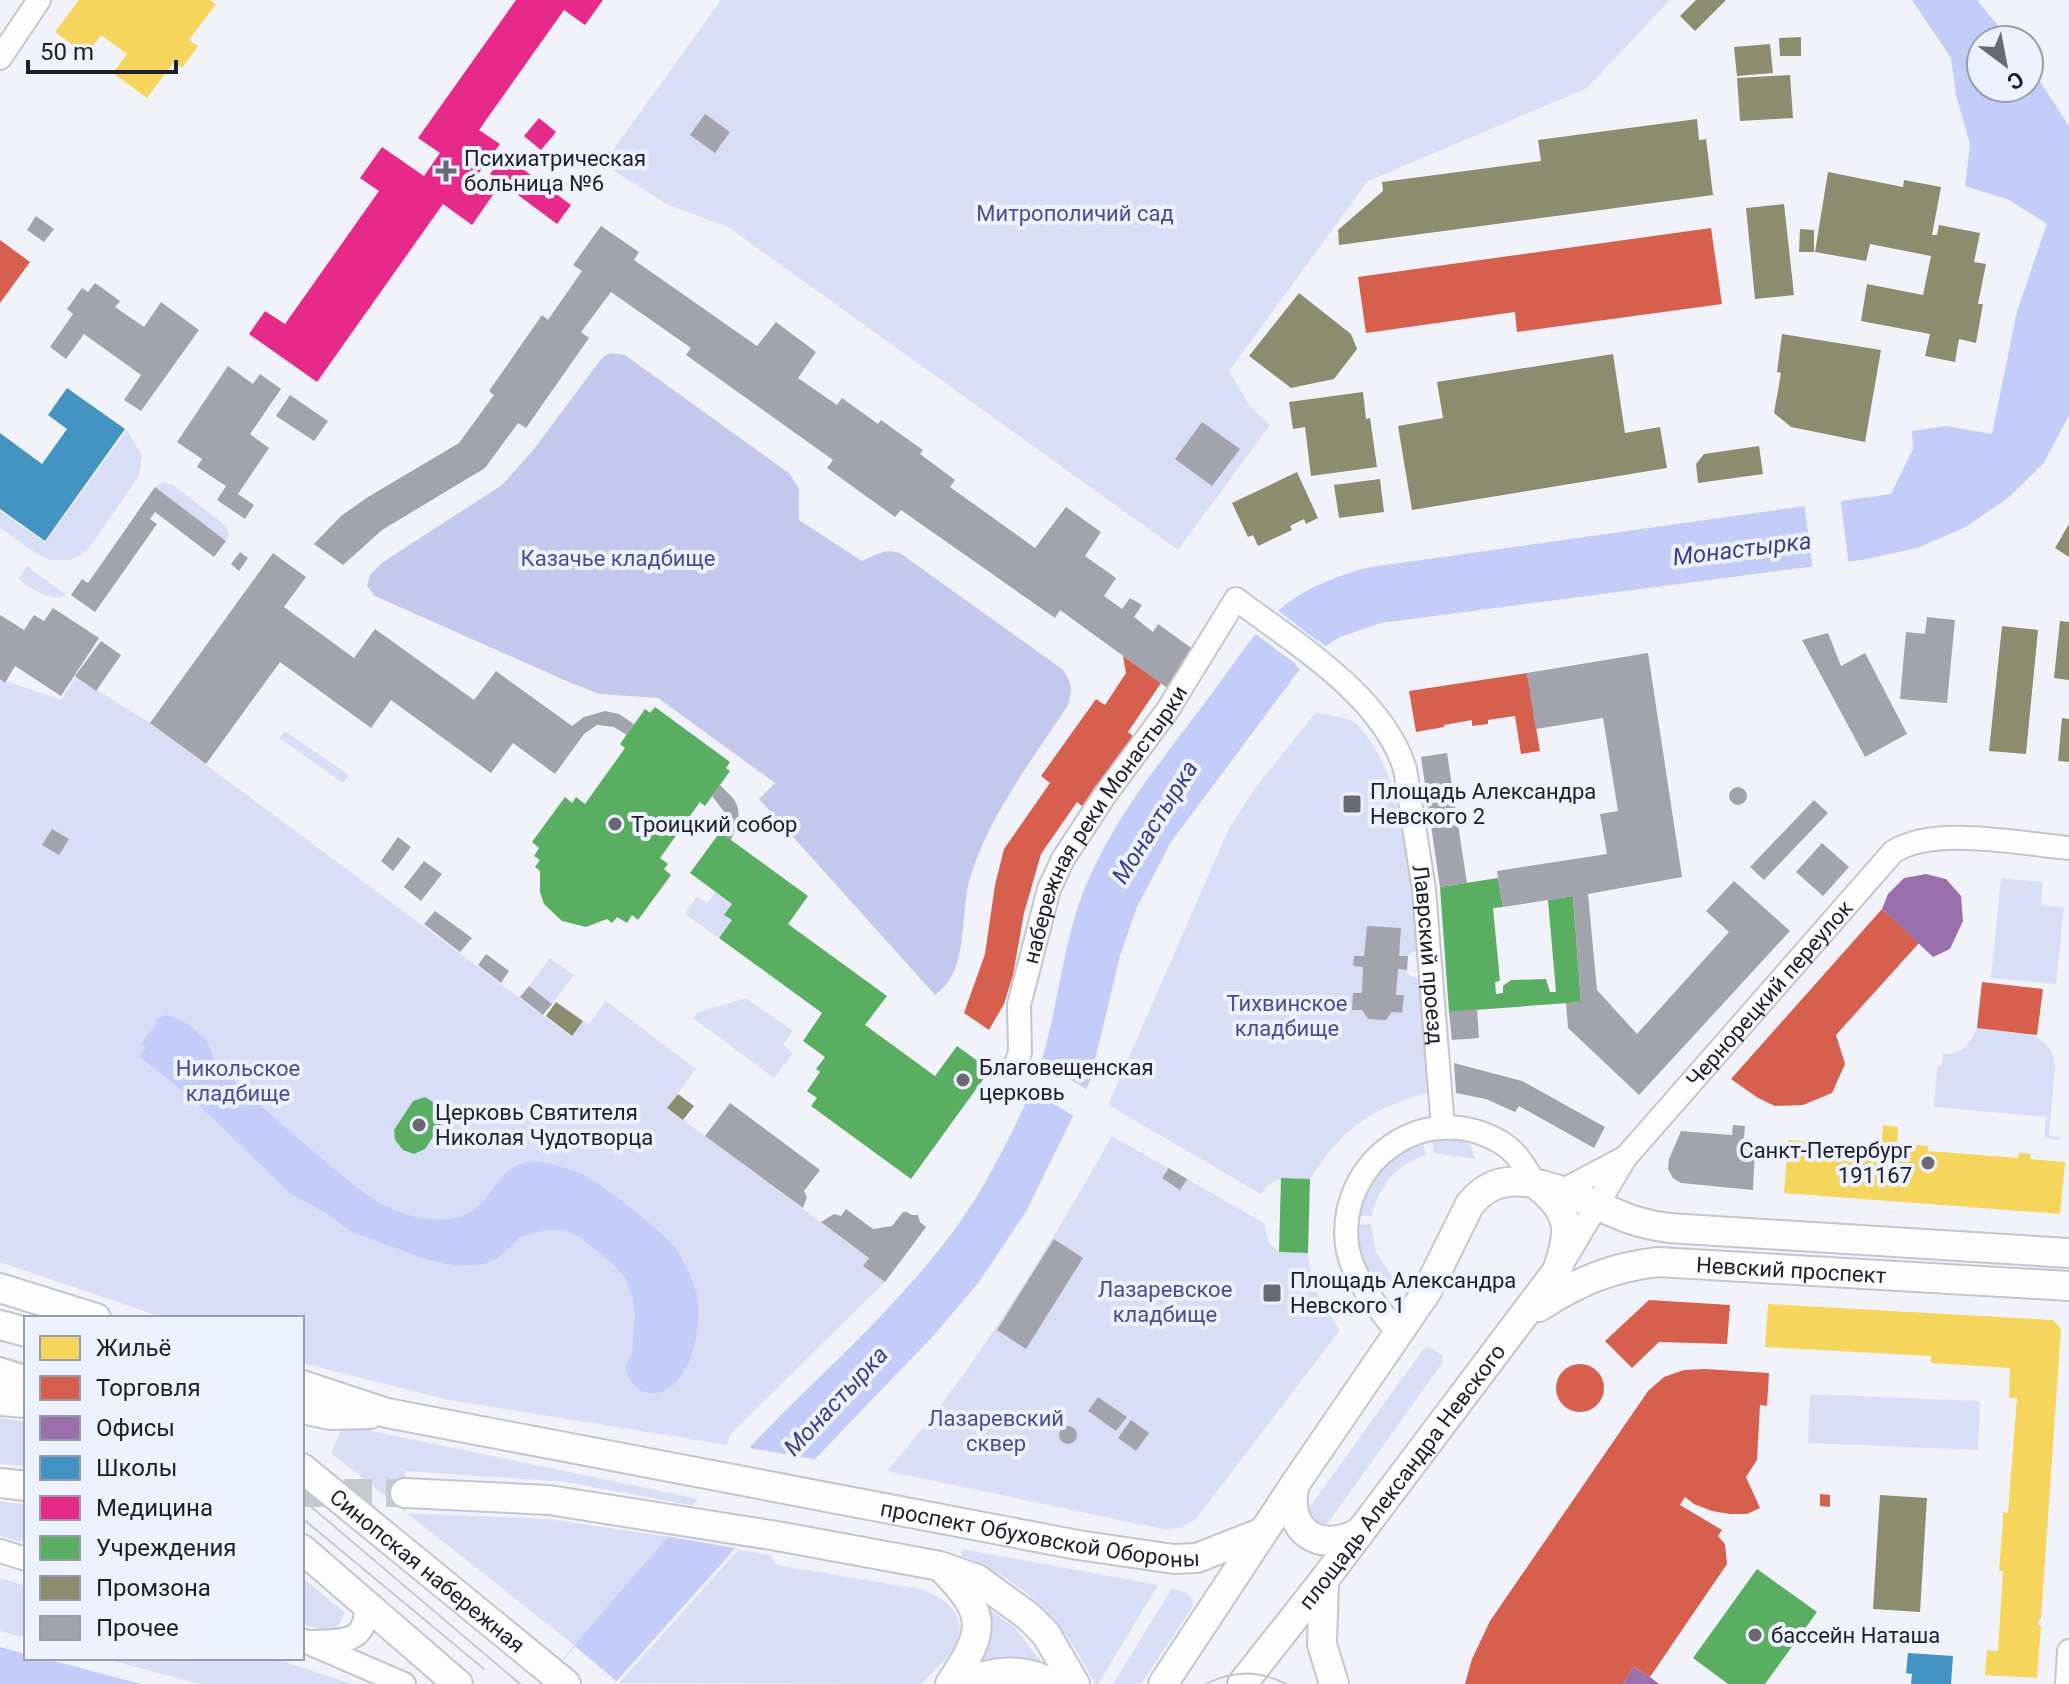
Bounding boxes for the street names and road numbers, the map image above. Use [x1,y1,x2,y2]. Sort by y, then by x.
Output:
street label: набережная реки Монастырки [1018,681,1193,966]
street label: Лаврский проезд [1407,863,1448,1046]
street label: Чернорецкий переулок [1681,895,1858,1092]
street label: Невский проспект [1696,1252,1887,1288]
street label: площадь Александра Невского [1294,1339,1511,1614]
street label: Синопская набережная [325,1484,529,1658]
street label: проспект Обуховской Обороны [878,1496,1200,1572]

